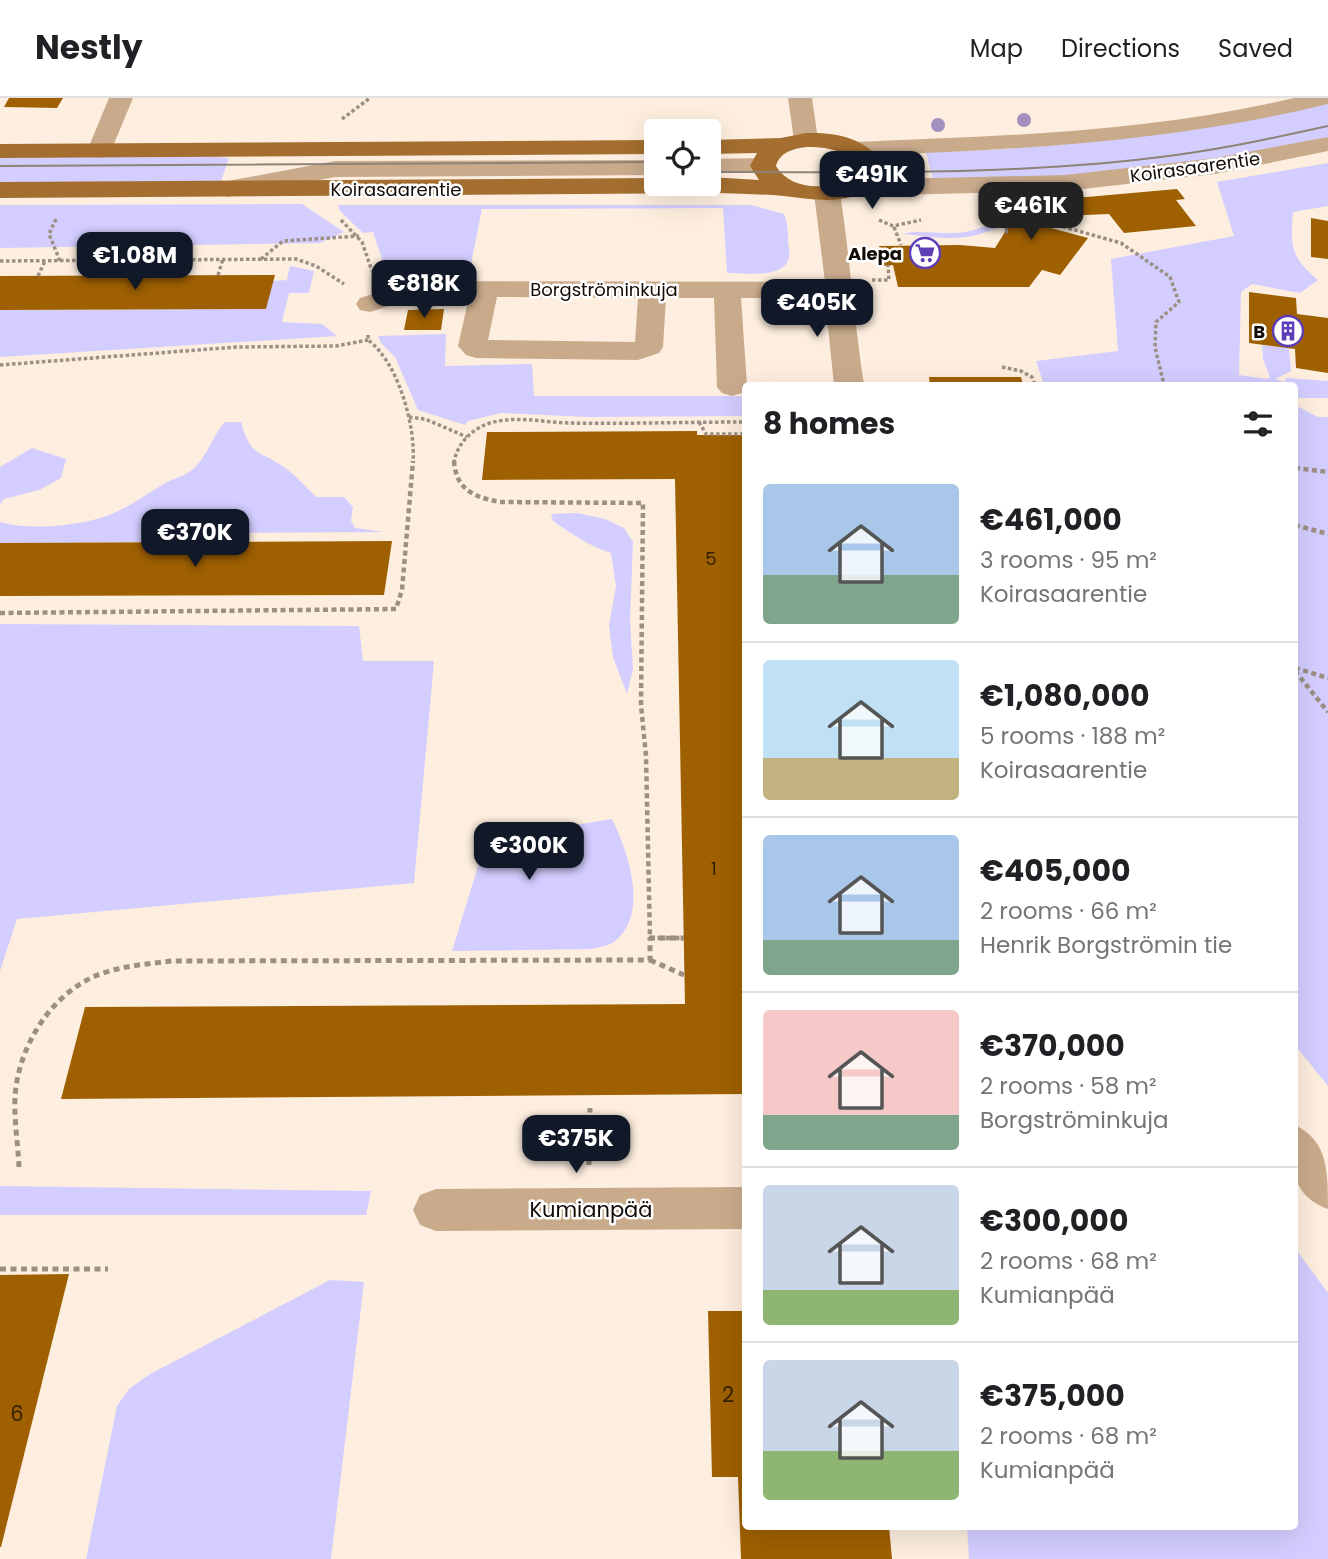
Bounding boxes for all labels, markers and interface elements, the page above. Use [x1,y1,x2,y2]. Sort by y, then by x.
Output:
text: Nestly [35,24,143,71]
text: Map [970,32,1023,65]
text: Directions [1061,32,1180,65]
text: Saved [1218,32,1293,65]
map controls [644,119,721,196]
button: locate [644,119,721,196]
street label: Koirasaarentie [1128,146,1262,188]
pin: €491K [823,152,921,211]
text: €491K [836,158,908,190]
street label: Koirasaarentie [331,177,461,202]
pin: €461K [982,183,1080,242]
text: €461K [994,189,1068,221]
pin: €1.08M [78,232,192,292]
supermarket icon: Alepa [908,236,942,270]
text: €1.08M [93,239,177,271]
place label: Alepa [848,241,902,266]
pin: €818K [375,260,473,320]
text: €818K [388,267,460,299]
street label: Borgströminkuja [530,277,678,302]
pin: €405K [768,280,866,339]
text: €405K [777,286,857,318]
building icon: B [1271,314,1305,348]
place label: B [1253,319,1265,344]
text: 8 homes [763,402,895,445]
icon: filters [1239,405,1277,443]
text: €461,000 [980,498,1122,541]
pin: €370K [146,510,244,569]
icon: home [819,512,903,596]
text: €370K [157,516,233,548]
text: 3 rooms · 95 m² [980,544,1157,576]
house number: 5 [705,546,717,571]
text: Koirasaarentie [980,578,1147,610]
text: €1,080,000 [980,674,1150,717]
icon: home [819,688,903,772]
text: 5 rooms · 188 m² [980,720,1165,752]
text: Koirasaarentie [980,754,1147,786]
pin: €300K [480,822,578,882]
text: €300K [490,829,568,861]
text: €405,000 [980,849,1131,892]
house number: 1 [711,856,717,881]
icon: home [819,863,903,947]
text: 2 rooms · 66 m² [980,895,1157,927]
text: Henrik Borgströmin tie [980,929,1232,961]
text: €370,000 [980,1024,1125,1067]
icon: home [819,1038,903,1122]
text: 2 rooms · 58 m² [980,1070,1157,1102]
text: Borgströminkuja [980,1104,1169,1136]
pin: €375K [527,1116,625,1175]
text: €375K [538,1122,614,1154]
street label: Kumianpää [529,1195,653,1224]
text: €300,000 [980,1199,1128,1242]
icon: home [819,1213,903,1297]
text: 2 rooms · 68 m² [980,1245,1157,1277]
text: Kumianpää [980,1279,1115,1311]
text: €375,000 [980,1374,1125,1417]
house number: 2 [722,1380,734,1409]
icon: home [819,1388,903,1472]
house number: 6 [10,1399,24,1428]
text: 2 rooms · 68 m² [980,1420,1157,1452]
text: Kumianpää [980,1454,1115,1486]

